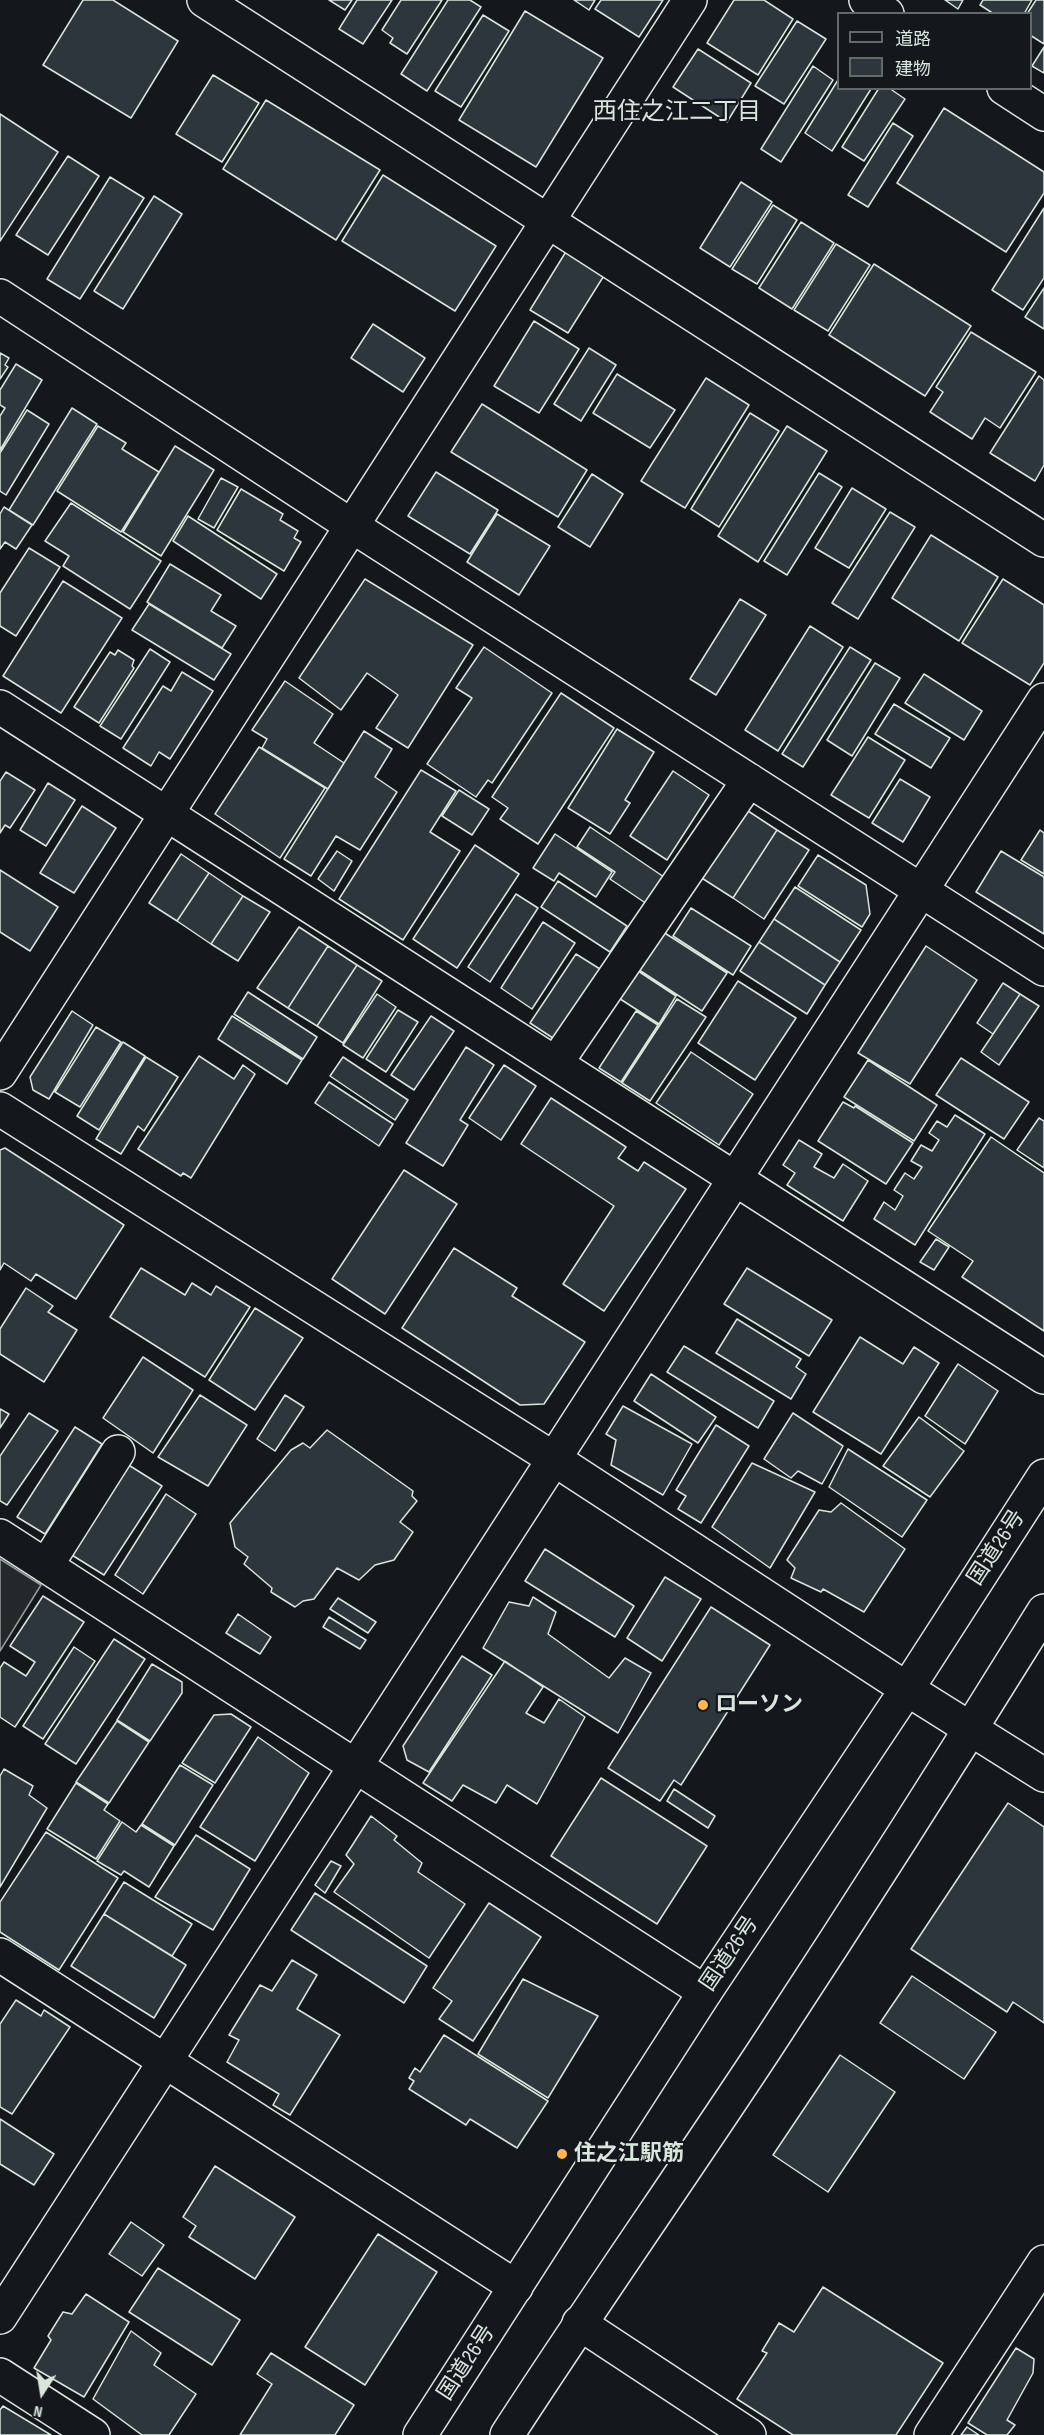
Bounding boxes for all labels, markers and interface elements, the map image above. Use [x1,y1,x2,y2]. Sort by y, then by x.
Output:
legend [837,12,1032,90]
text: 道路 [895,29,931,50]
text: 建物 [895,59,931,80]
district label: 西住之江二丁目 [593,99,761,127]
street label: 国道26号 [963,1505,1031,1591]
place label: ローソン [715,1692,803,1718]
marker: ローソン [696,1698,710,1712]
street label: 国道26号 [695,1912,765,1996]
place label: 住之江駅筋 [574,2141,684,2167]
marker: 住之江駅筋 [555,2147,569,2161]
street label: 国道26号 [433,2320,501,2406]
north arrow [12,2363,72,2423]
text: N [32,2401,44,2421]

